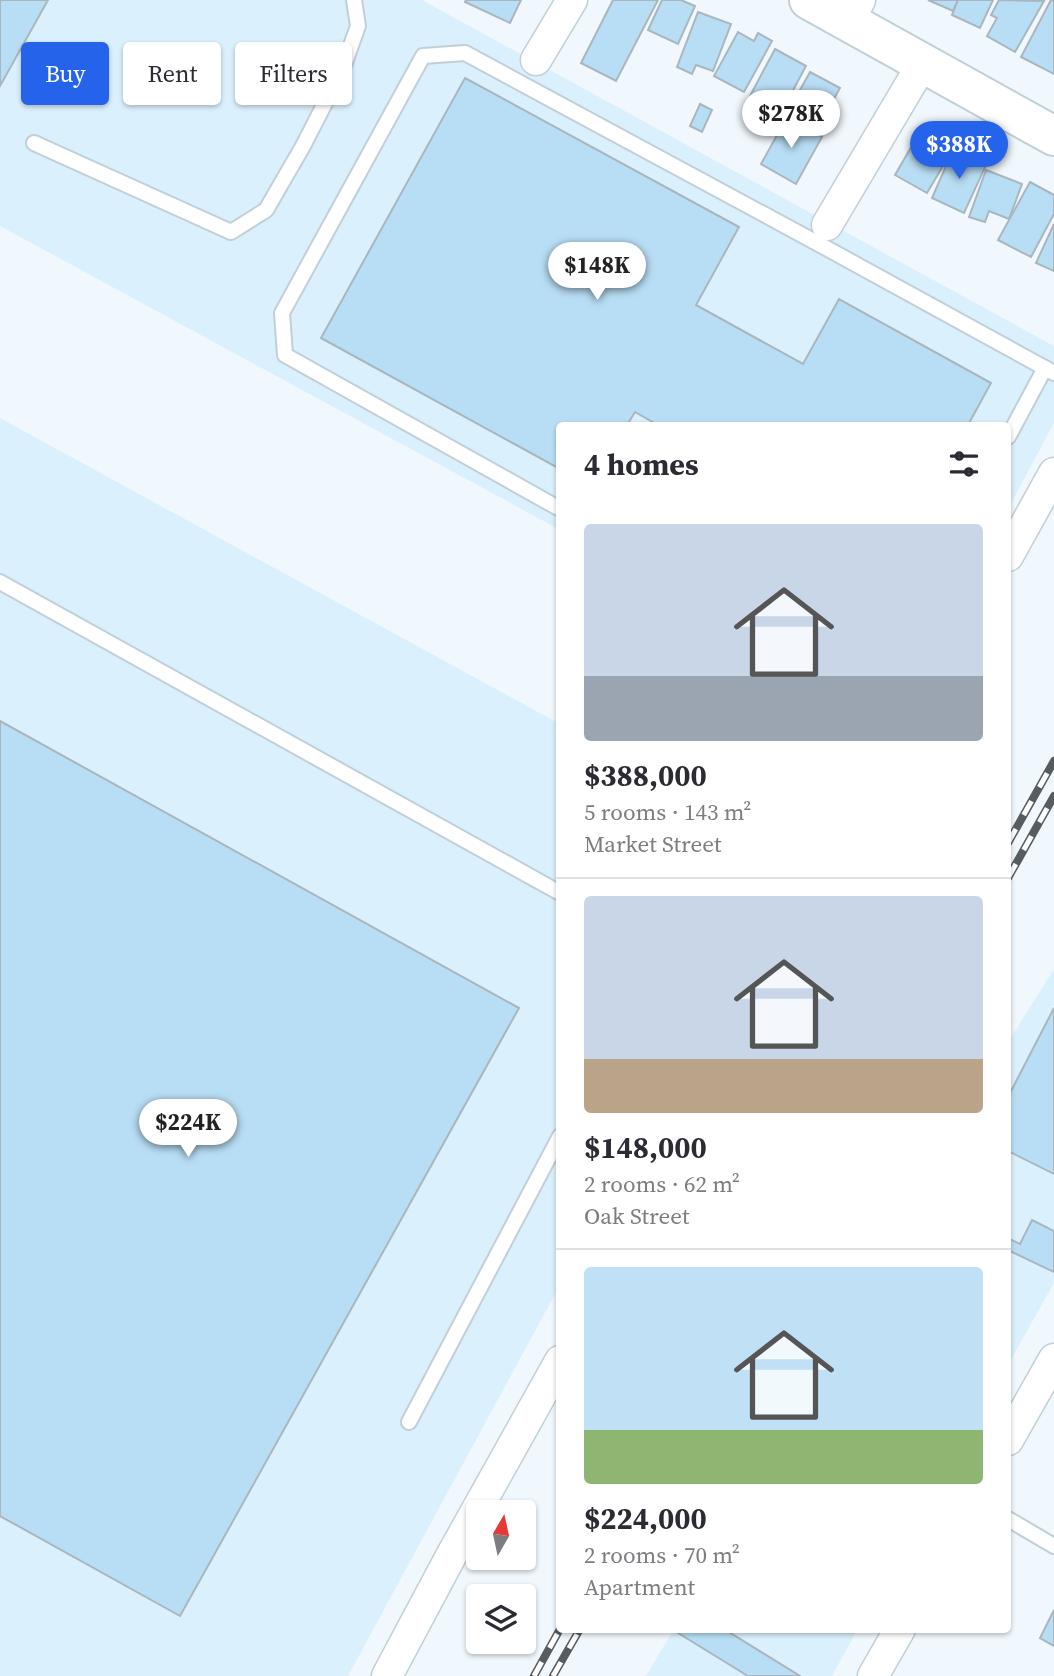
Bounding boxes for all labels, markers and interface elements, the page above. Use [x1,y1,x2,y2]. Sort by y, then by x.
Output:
chip: Buy [21,42,109,105]
chip: Rent [123,42,221,105]
chip: Filters [235,42,352,105]
pin: $278K [742,90,840,150]
text: $278K [758,97,824,129]
pin: $388K [910,122,1008,181]
text: $388K [926,128,992,160]
pin: $148K [548,243,646,302]
text: $148K [564,249,630,281]
text: 4 homes [584,444,699,485]
icon: filters [945,445,983,483]
icon: home [721,569,847,695]
text: $388,000 [584,755,707,796]
text: 5 rooms · 143 m² [584,796,751,828]
text: Market Street [584,828,722,860]
icon: home [721,941,847,1067]
pin: $224K [139,1100,237,1159]
text: $224K [155,1106,221,1138]
text: $148,000 [584,1127,707,1168]
text: 2 rooms · 62 m² [584,1168,740,1200]
text: Oak Street [584,1200,689,1232]
icon: home [721,1312,847,1438]
text: $224,000 [584,1498,707,1539]
north arrow [466,1500,536,1570]
map controls [466,1500,536,1654]
text: 2 rooms · 70 m² [584,1539,740,1571]
text: Apartment [584,1571,695,1603]
button: layers [466,1584,536,1654]

